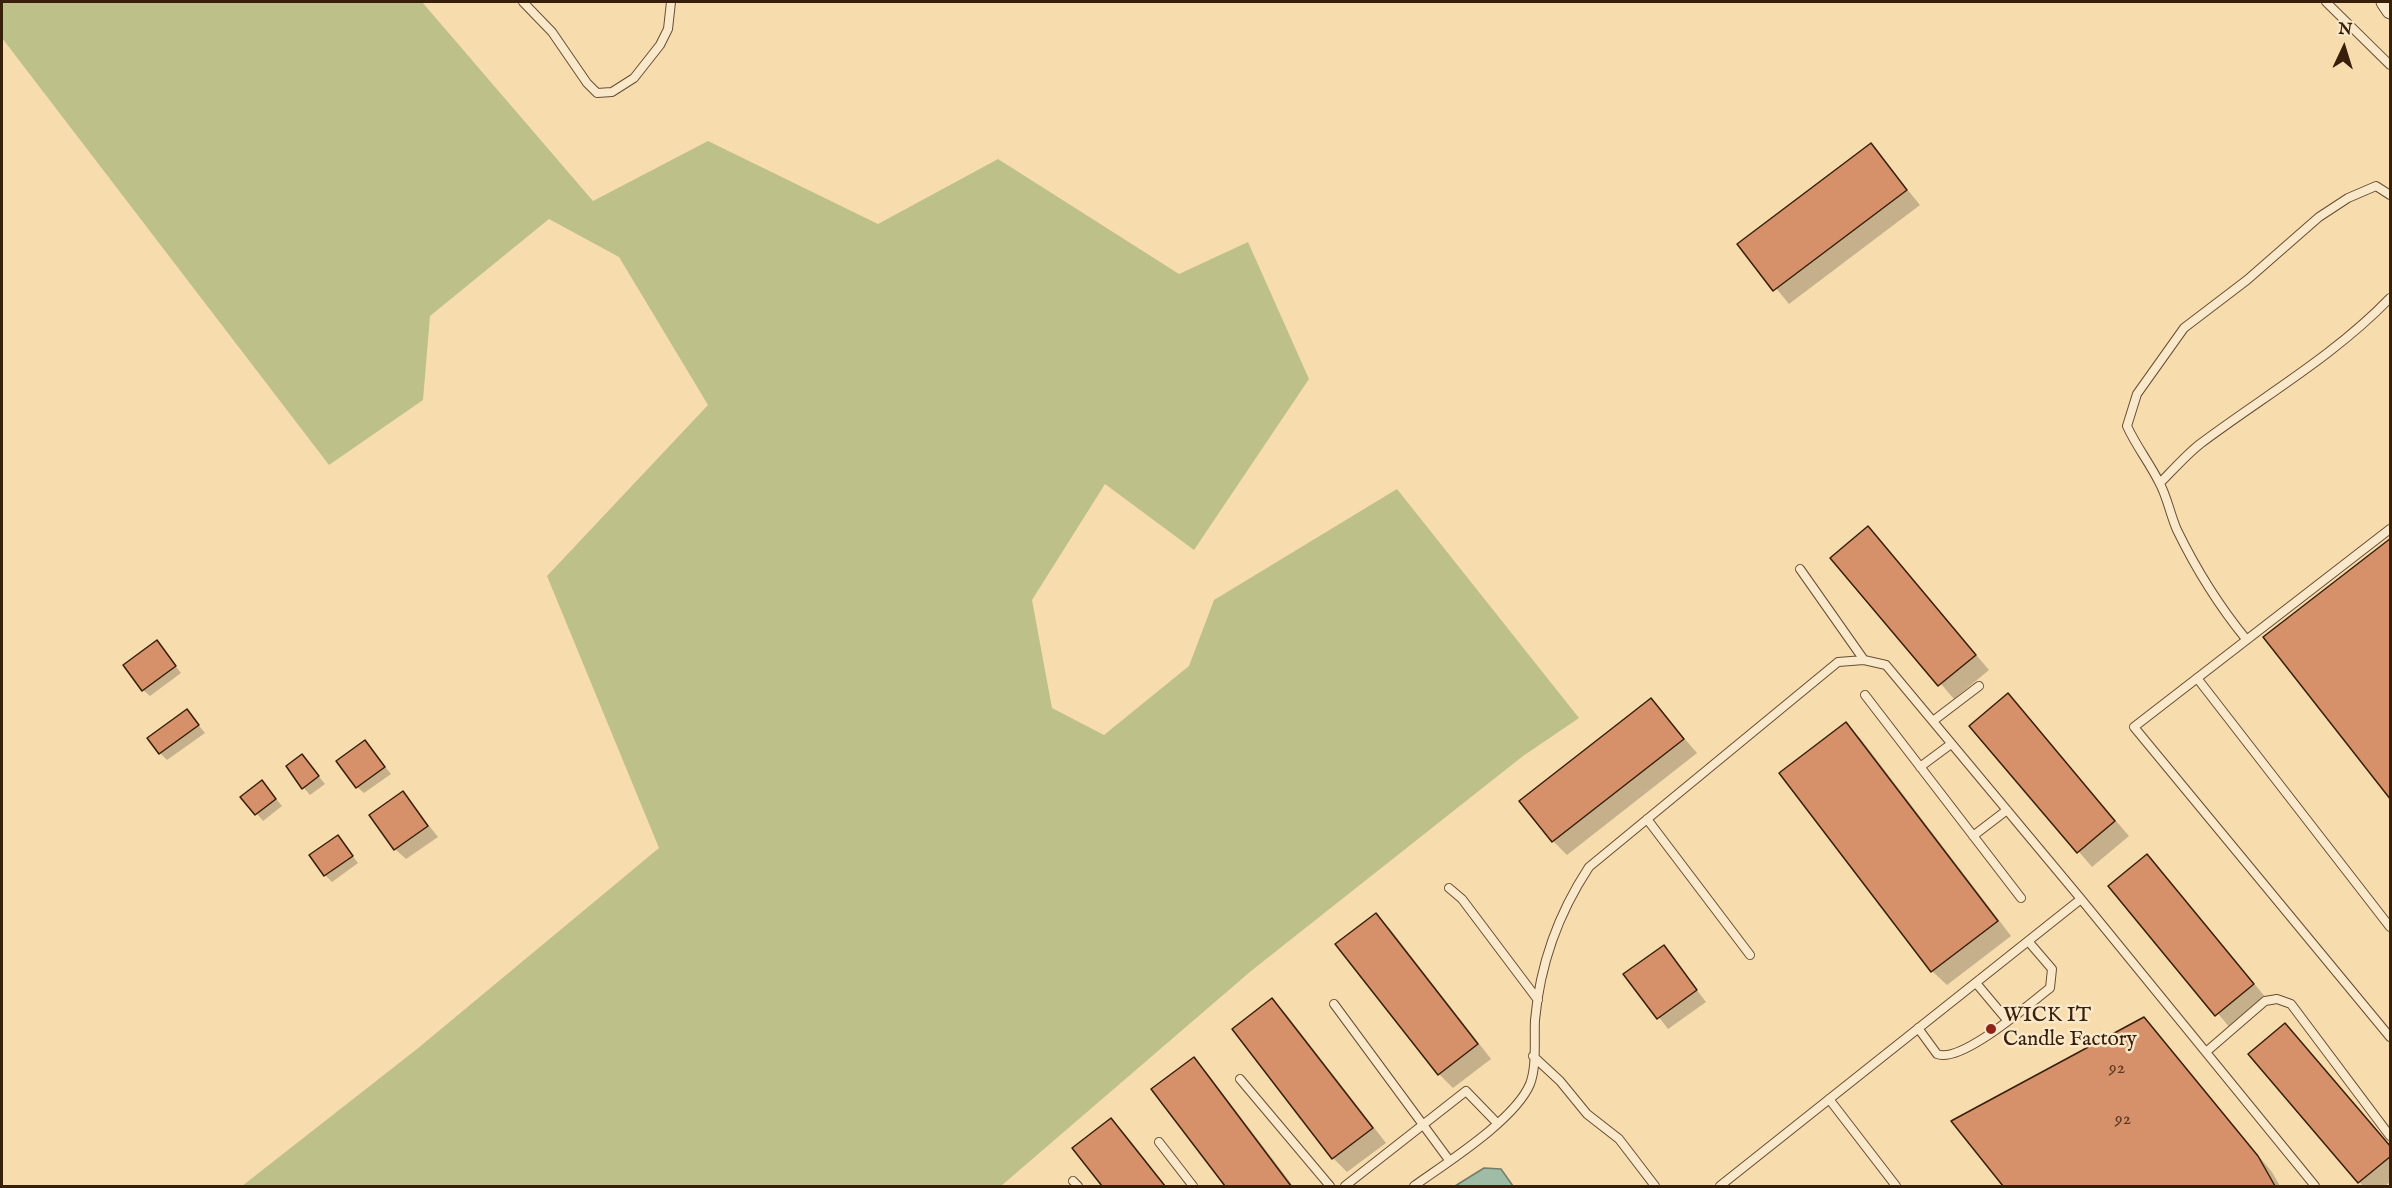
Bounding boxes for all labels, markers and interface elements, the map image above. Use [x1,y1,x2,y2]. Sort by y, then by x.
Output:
north arrow [2314,18,2374,78]
text: N [2338,20,2353,41]
place label: WICK IT Candle Factory [2003,1004,2137,1054]
marker: WICK IT Candle Factory [1984,1022,1998,1036]
house number: 92 [2109,1058,2125,1080]
house number: 92 [2115,1109,2131,1131]

